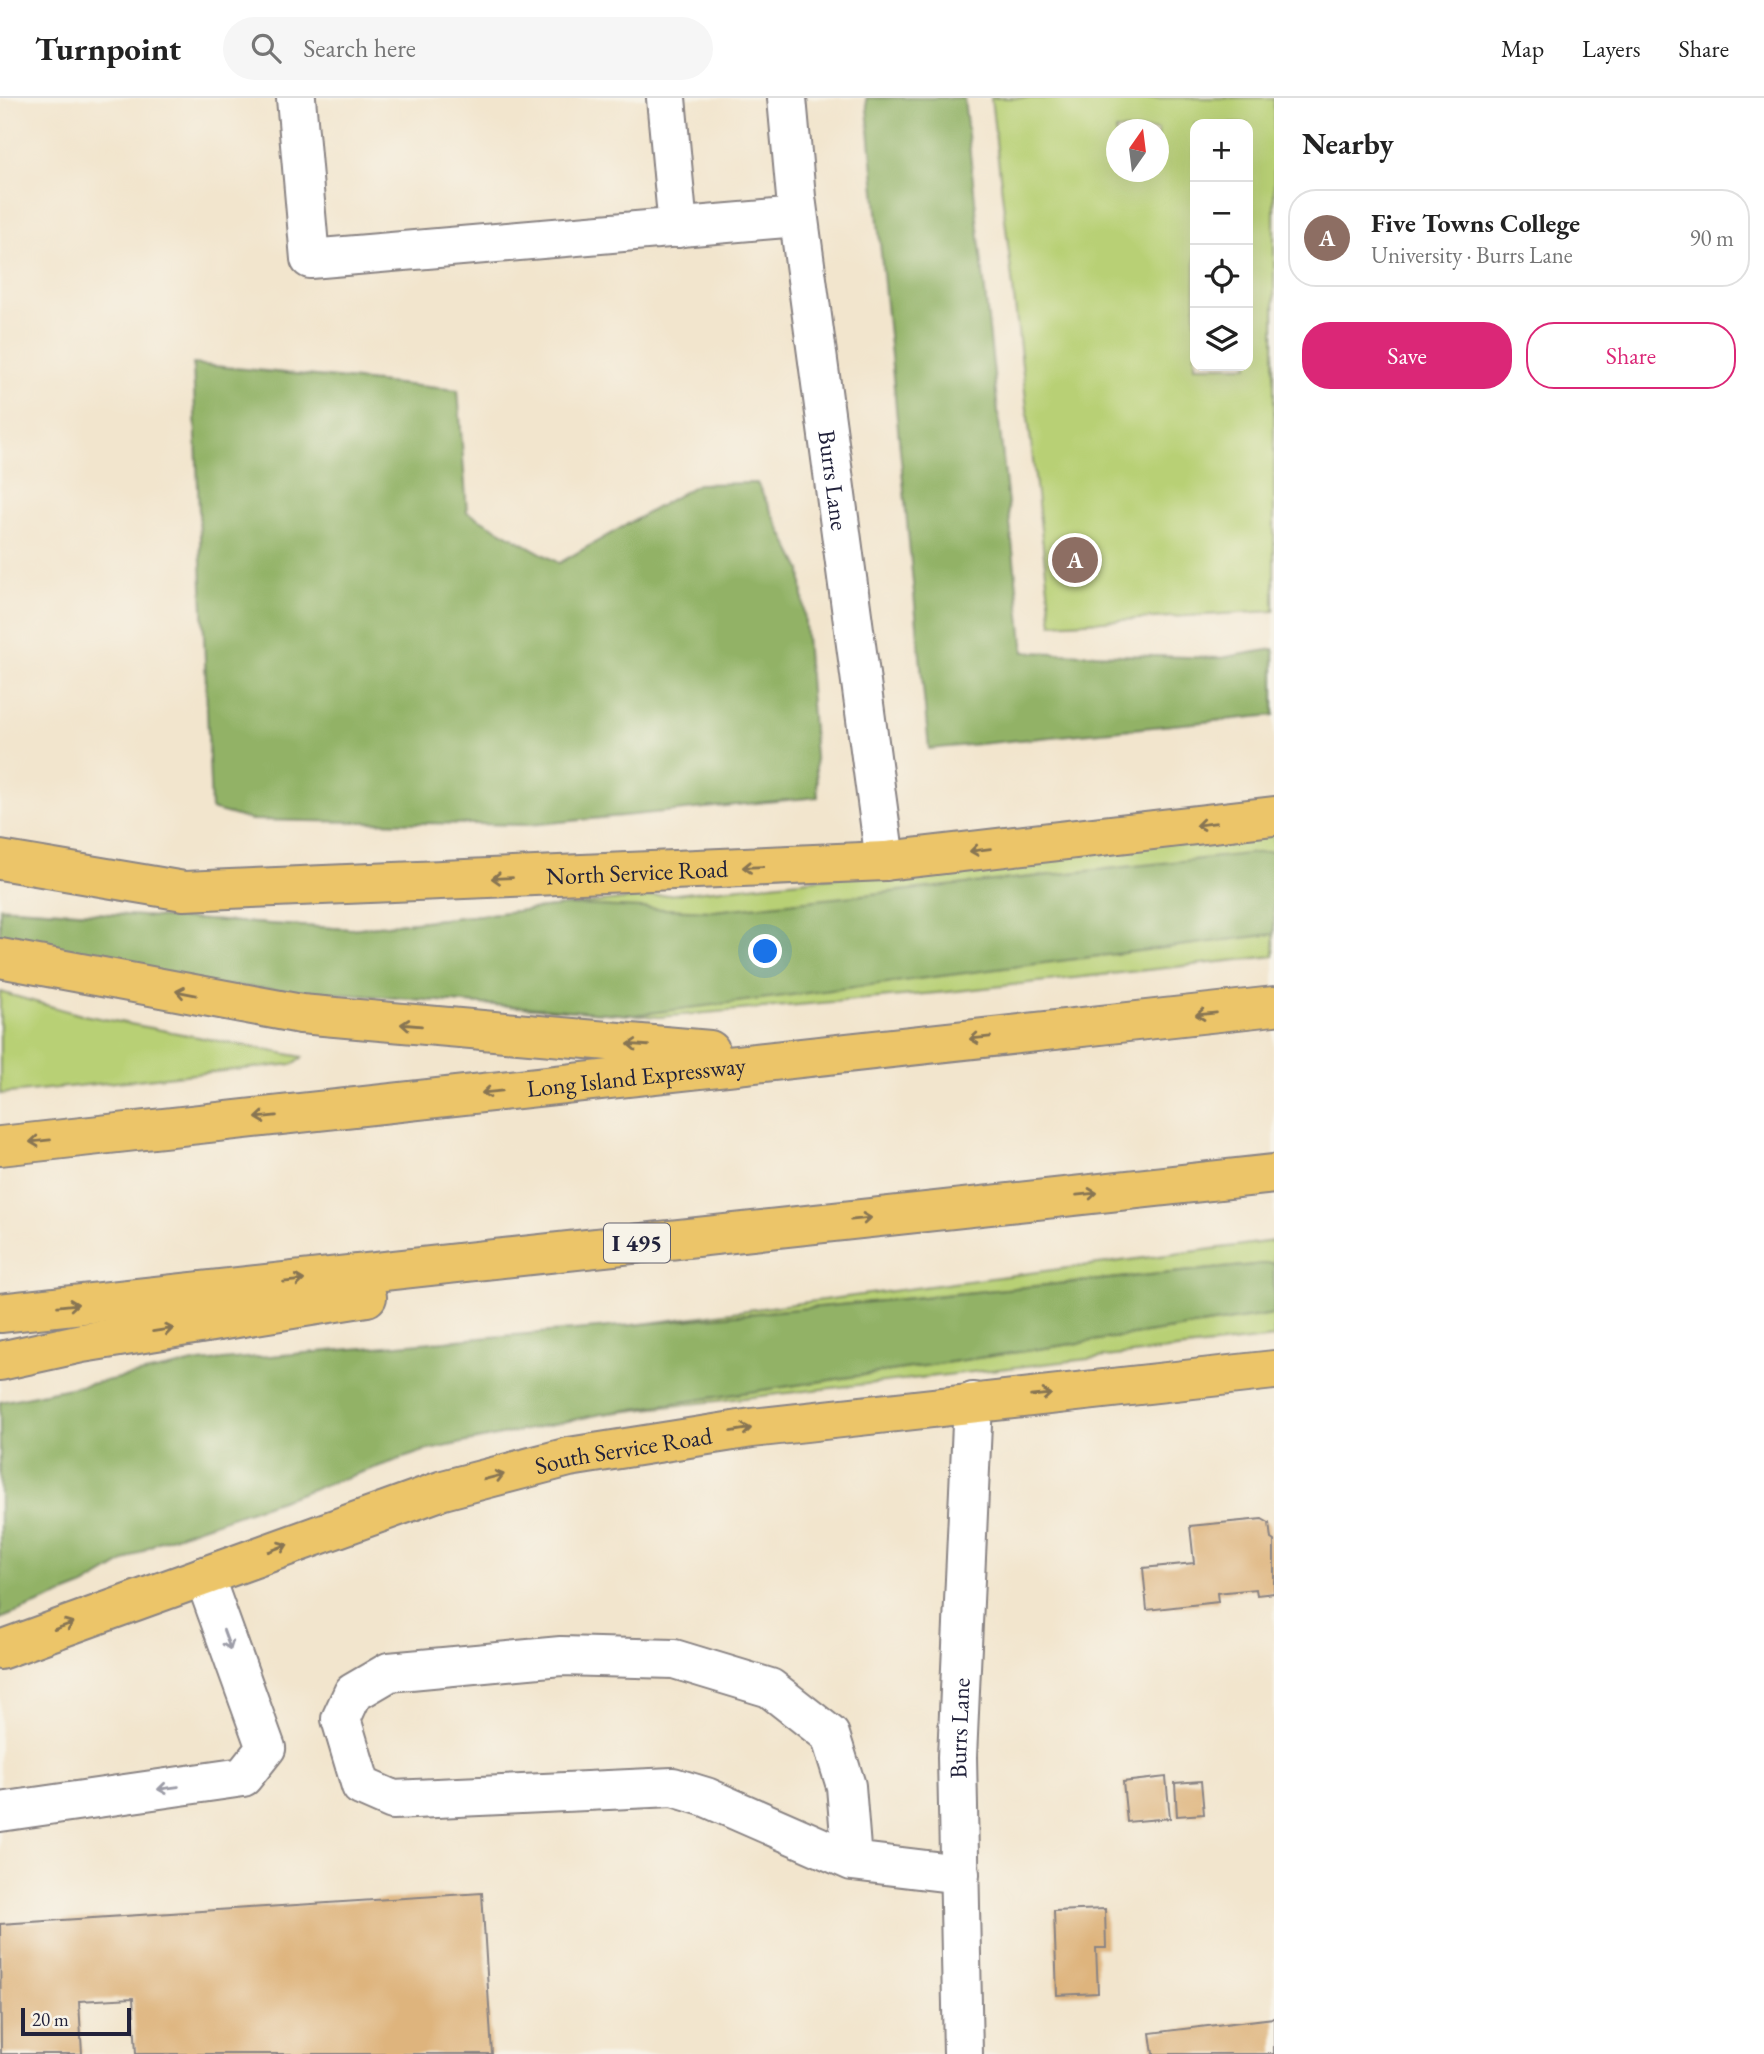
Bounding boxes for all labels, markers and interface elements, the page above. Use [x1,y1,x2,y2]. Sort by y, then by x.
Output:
search box [223,17,713,80]
text: Turnpoint [35,27,181,70]
icon: search [247,29,285,67]
text: Search here [303,31,416,65]
text: Map [1501,33,1544,64]
text: Layers [1582,33,1641,64]
text: Share [1679,33,1729,64]
north arrow [1106,119,1169,182]
map controls [1190,119,1253,371]
button: + [1190,119,1253,182]
text: Nearby [1302,124,1394,163]
button: − [1190,182,1253,245]
text: Five Towns College [1371,206,1580,240]
text: A [1319,223,1335,253]
text: 90 m [1689,223,1734,253]
text: University · Burrs Lane [1371,240,1573,270]
button: locate [1190,245,1253,308]
button: layers [1190,308,1253,371]
button: Save [1302,322,1512,389]
button: Share [1526,322,1736,389]
street label: Burrs Lane [812,428,856,532]
pin: A [1052,534,1098,586]
one-way arrow [1195,818,1218,831]
one-way arrow [969,844,992,857]
street label: North Service Road [545,852,730,891]
one-way arrow [742,860,765,873]
one-way arrow [490,871,513,884]
your location [748,934,782,968]
one-way arrow [175,985,198,999]
one-way arrow [1195,1007,1218,1020]
one-way arrow [400,1018,423,1031]
one-way arrow [969,1032,992,1045]
one-way arrow [627,1038,649,1051]
street label: Long Island Expressway [525,1049,748,1104]
one-way arrow [481,1086,504,1099]
one-way arrow [255,1110,278,1123]
one-way arrow [29,1135,51,1148]
one-way arrow [1075,1187,1098,1200]
one-way arrow [849,1212,872,1225]
road number: I 495 [604,1224,670,1262]
one-way arrow [282,1274,305,1287]
one-way arrow [56,1299,79,1312]
one-way arrow [151,1323,174,1336]
one-way arrow [1029,1388,1051,1401]
street label: South Service Road [531,1419,715,1481]
one-way arrow [729,1423,752,1436]
one-way arrow [482,1470,505,1483]
one-way arrow [266,1541,288,1553]
one-way arrow [53,1619,75,1632]
one-way arrow [222,1629,234,1651]
street label: Burrs Lane [941,1677,976,1779]
one-way arrow [157,1781,180,1794]
scale bar [21,2005,131,2037]
text: 20 m [32,2007,69,2032]

